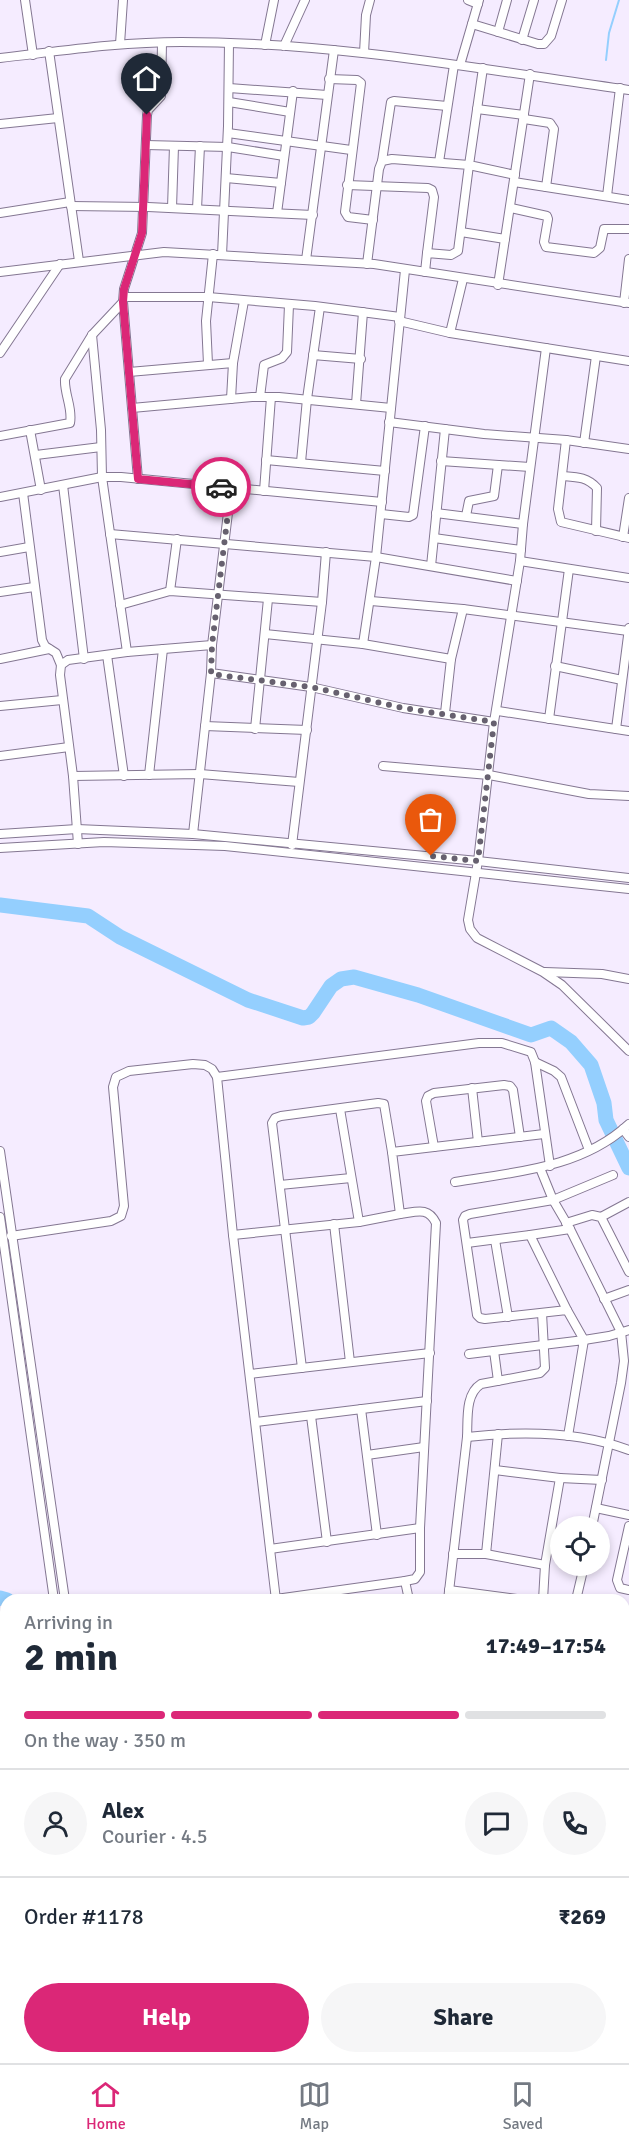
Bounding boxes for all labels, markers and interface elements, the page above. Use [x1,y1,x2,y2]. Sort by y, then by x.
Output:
pin [121,53,172,115]
icon: home [130,62,163,95]
courier [191,457,251,517]
icon: car [205,471,238,504]
pin [405,794,456,856]
icon: bag [414,803,447,836]
map controls [550,1516,610,1576]
button: locate [550,1516,610,1576]
text: Arriving in [24,1610,113,1635]
text: 17:49–17:54 [486,1632,606,1659]
text: 2 min [24,1633,118,1681]
text: On the way · 350 m [24,1728,186,1753]
button: person [24,1792,87,1855]
button: chat [465,1792,528,1855]
button: phone [543,1792,606,1855]
text: Alex [102,1797,144,1824]
text: Courier · 4.5 [102,1824,208,1849]
text: Order #1178 [24,1903,144,1930]
text: ₹269 [558,1903,606,1930]
button: Help [24,1983,309,2052]
button: Share [321,1983,606,2052]
tab: Home [86,2078,126,2134]
tab: Map [298,2078,331,2134]
tab: Saved [503,2078,543,2134]

